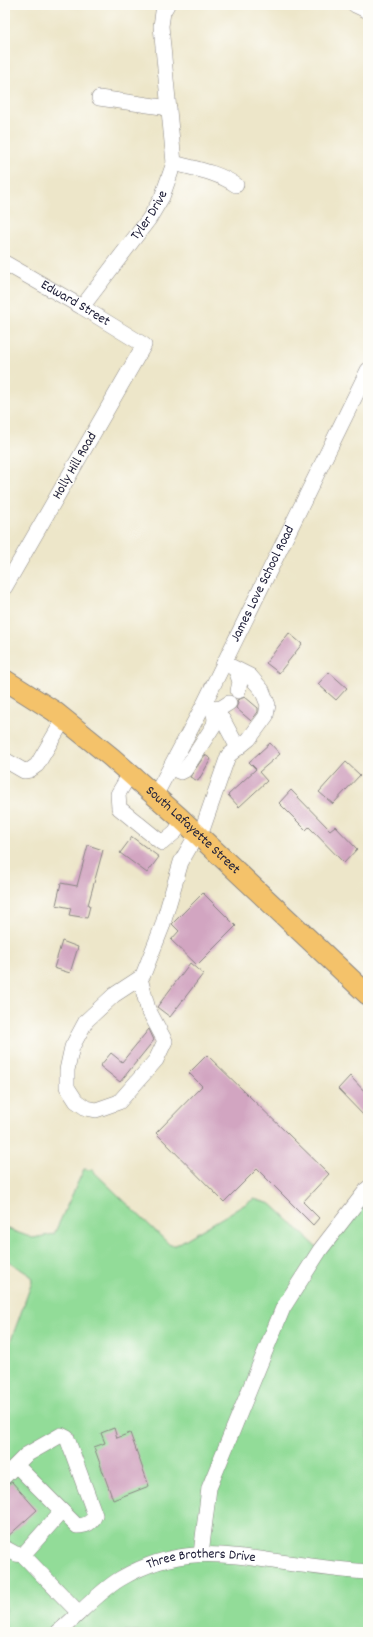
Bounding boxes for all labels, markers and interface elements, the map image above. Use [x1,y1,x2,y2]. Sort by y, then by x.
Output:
street label: Tyler Drive [126,188,173,245]
street label: Edward Street [37,275,114,332]
street label: Holly Hill Road [48,429,102,503]
street label: James Love School Road [226,522,300,645]
street label: South Lafayette Street [141,782,244,879]
street label: Three Brothers Drive [144,1544,257,1575]

